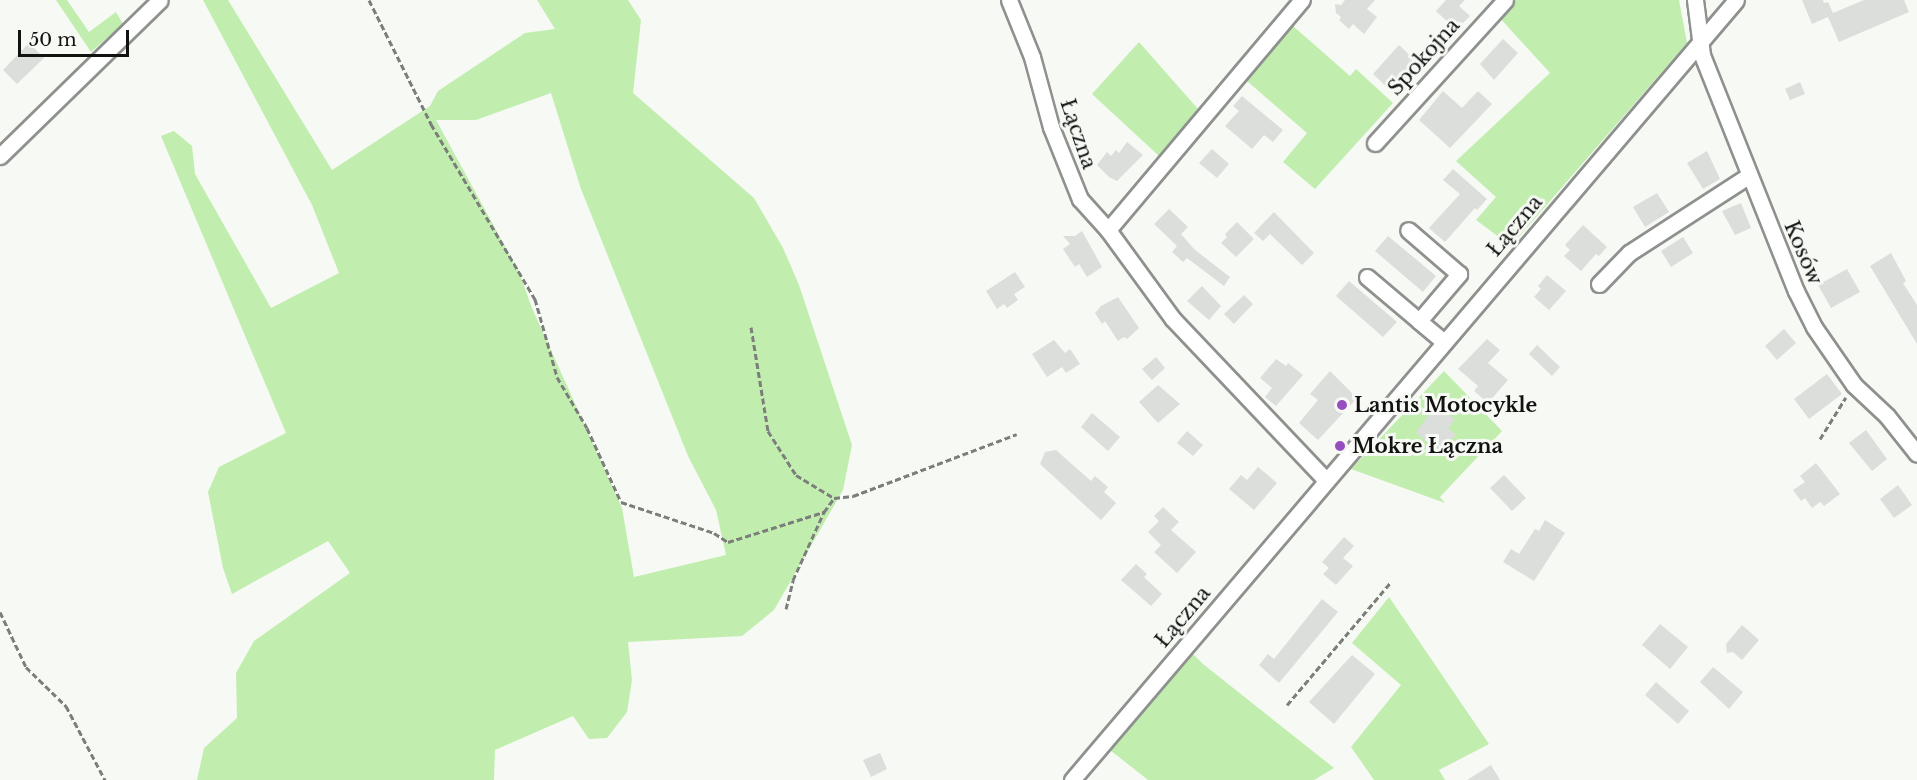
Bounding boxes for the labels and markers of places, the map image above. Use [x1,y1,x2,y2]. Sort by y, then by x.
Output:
place label: Lantis Motocykle [1354,393,1537,417]
marker: Lantis Motocykle [1335,398,1349,412]
place label: Mokre Łączna [1352,434,1503,458]
marker: Mokre Łączna [1333,439,1347,453]

